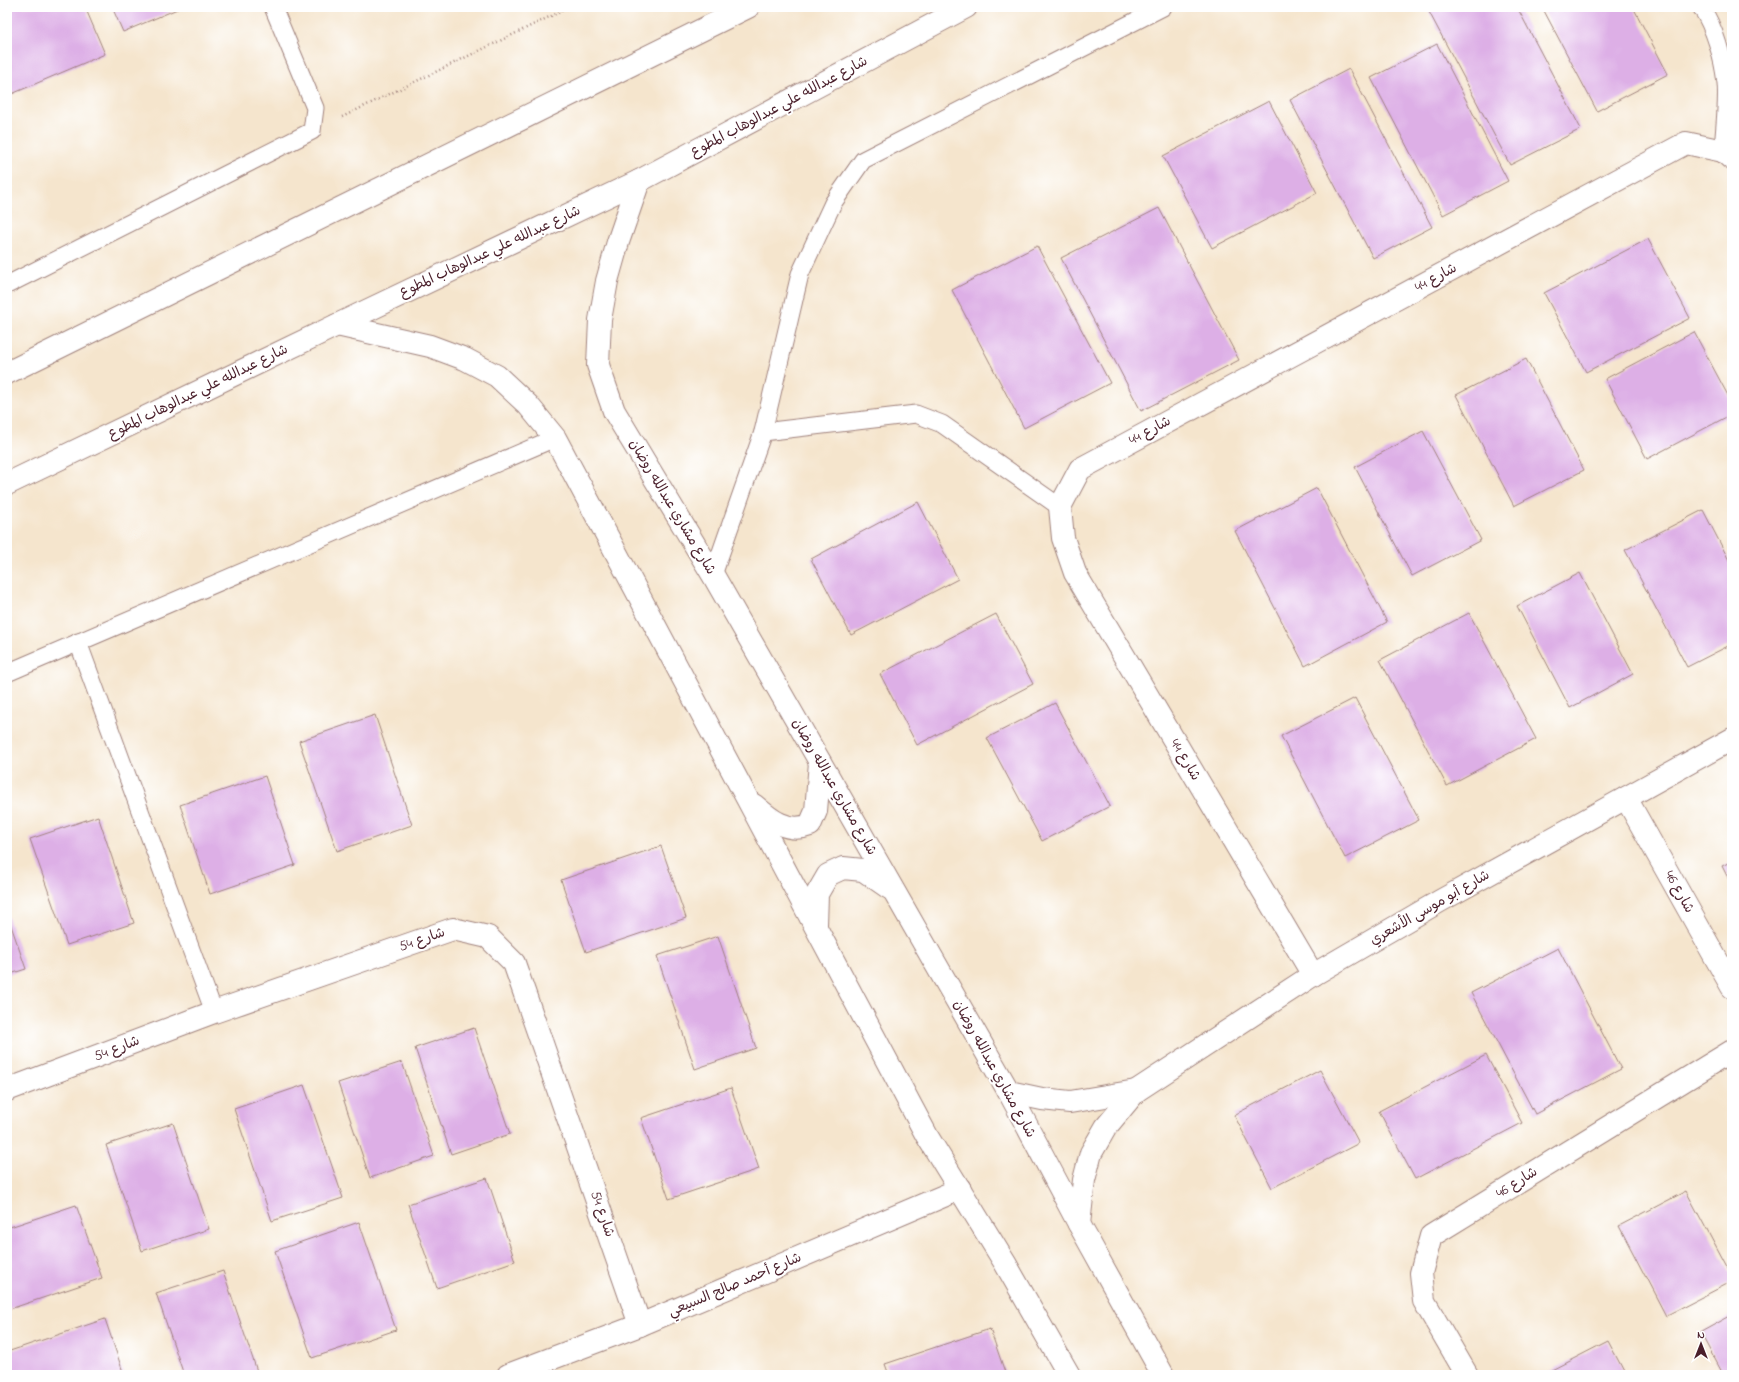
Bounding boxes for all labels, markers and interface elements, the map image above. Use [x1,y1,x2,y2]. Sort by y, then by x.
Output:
street label: شارع عبدالله علي عبدالوهاب المطوع [686,51,872,164]
street label: شارع عبدالله علي عبدالوهاب المطوع [396,201,585,304]
street label: شارع 44 [1411,258,1461,298]
street label: شارع عبدالله علي عبدالوهاب المطوع [104,339,292,446]
street label: شارع 44 [1125,411,1175,451]
street label: شارع مشاري عبدالله روضان [623,435,721,579]
street label: شارع مشاري عبدالله روضان [786,715,882,859]
street label: شارع 44 [1164,735,1206,785]
street label: شارع أبو موسى الأشعري [1366,865,1494,951]
street label: شارع 46 [1659,867,1699,917]
street label: شارع 54 [396,922,448,958]
street label: شارع مشاري عبدالله روضان [947,996,1041,1142]
street label: شارع 54 [91,1031,143,1067]
street label: شارع 46 [1492,1162,1542,1204]
street label: شارع 54 [584,1188,620,1240]
street label: شارع أحمد صالح السبيعي [665,1247,805,1324]
north arrow [1681,1324,1721,1364]
text: N [1697,1327,1705,1343]

